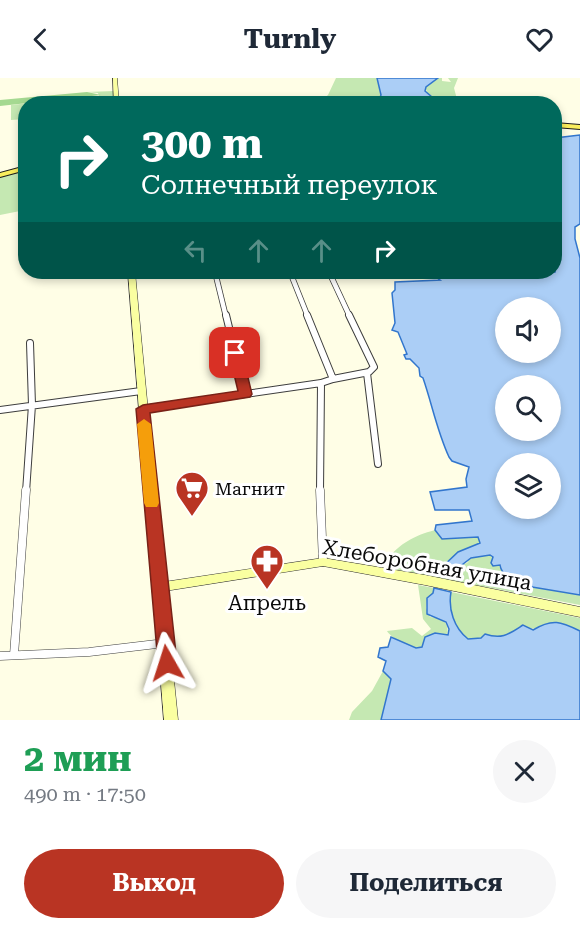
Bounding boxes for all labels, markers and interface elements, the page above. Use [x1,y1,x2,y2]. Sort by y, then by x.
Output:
icon: back [24,23,57,56]
text: Turnly [244,23,336,55]
icon: heart [523,23,556,56]
text: 300 m [141,119,263,168]
icon: right [42,120,120,198]
text: Солнечный переулок [141,169,438,201]
icon: left [179,234,212,267]
icon: ahead [242,234,275,267]
icon: ahead [305,234,338,267]
icon: right [368,234,401,267]
map controls [495,297,561,519]
button: sound [495,297,561,363]
pin [209,327,260,378]
icon: arrive [218,336,251,369]
button: search [495,375,561,441]
button: layers [495,453,561,519]
supermarket icon: Магнит [174,470,210,517]
place label: Магнит [215,478,285,499]
street label: Хлеборобная улица [320,535,534,595]
pharmacy icon: Апрель [249,543,285,590]
place label: Апрель [228,591,306,615]
position arrow [135,631,199,695]
text: 2 мин [24,738,132,780]
button: close [493,740,556,803]
text: 490 m · 17:50 [24,782,146,806]
button: Выход [24,849,284,918]
button: Поделиться [296,849,556,918]

